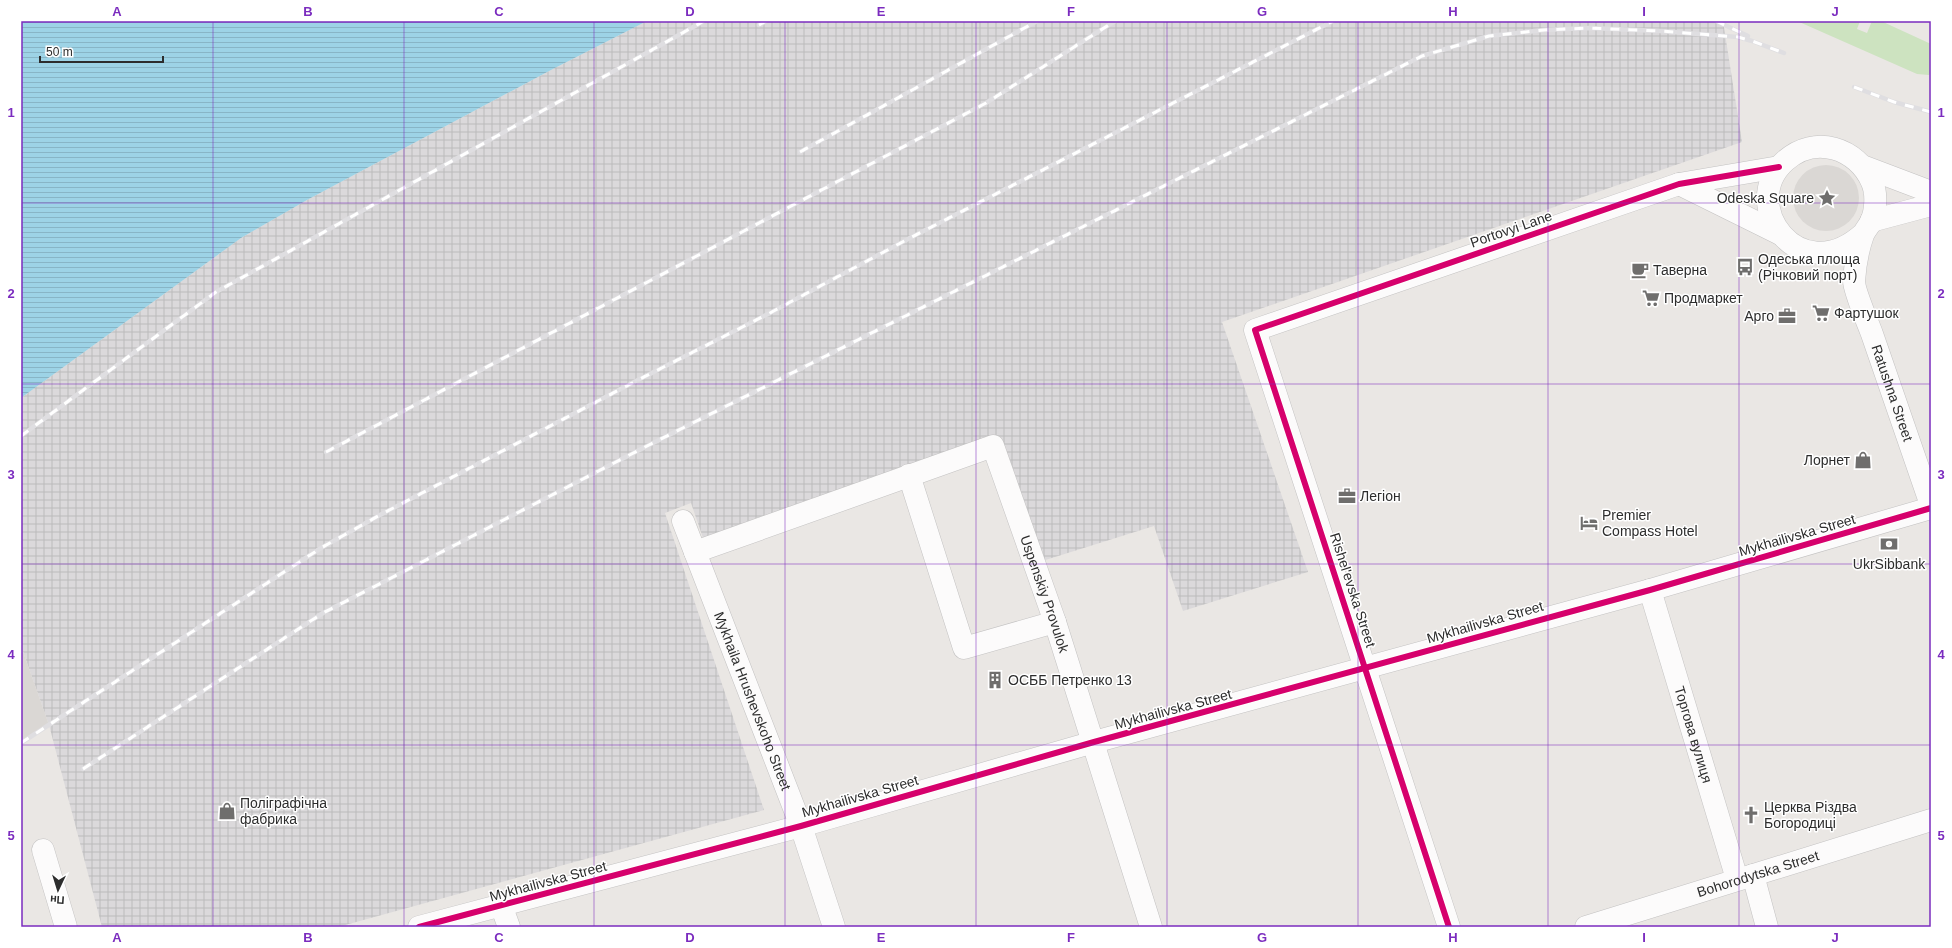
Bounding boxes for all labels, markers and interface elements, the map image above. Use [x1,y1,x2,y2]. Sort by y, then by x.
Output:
text: A [112,4,122,19]
text: B [303,4,313,19]
text: C [494,4,504,19]
text: D [685,4,695,19]
text: E [877,4,886,19]
text: F [1067,4,1075,19]
text: G [1257,4,1267,19]
text: H [1448,4,1458,19]
text: I [1642,4,1646,19]
text: J [1831,4,1839,19]
scale bar [40,38,163,64]
text: 50 m [46,45,73,59]
text: 1 [7,105,15,120]
text: 1 [1937,105,1945,120]
place icon: Odeska Square [1817,188,1837,208]
place label: Odeska Square [1717,190,1814,206]
street label: Portovyi Lane [1468,207,1554,250]
place label: Одеська площа (Річковий порт) [1758,251,1860,283]
bus stop icon: Одеська площа (Річковий порт) [1735,257,1755,277]
cafe icon: Таверна [1630,260,1650,280]
place label: Таверна [1653,262,1707,278]
text: 2 [7,286,15,301]
text: 2 [1937,286,1945,301]
supermarket icon: Продмаркет [1641,288,1661,308]
place label: Продмаркет [1664,290,1743,306]
supermarket icon: Фартушок [1811,303,1831,323]
place label: Фартушок [1834,305,1899,321]
office icon: Арго [1777,306,1797,326]
place label: Арго [1744,308,1774,324]
street label: Ratushna Street [1868,342,1916,443]
shop icon: Лорнет [1853,450,1873,470]
place label: Лорнет [1804,452,1851,468]
text: 3 [7,467,15,482]
text: 3 [1937,467,1945,482]
office icon: Легіон [1337,486,1357,506]
place label: Легіон [1360,488,1401,504]
place label: Premier Compass Hotel [1602,507,1698,539]
street label: Mykhailivska Street [1737,511,1857,559]
hotel icon: Premier Compass Hotel [1579,513,1599,533]
street label: Rishel'evska Street [1327,531,1379,649]
street label: Uspenskiy Provulok [1017,533,1072,656]
bank icon: UkrSibbank [1879,534,1899,554]
place label: UkrSibbank [1853,556,1926,572]
street label: Mykhailivska Street [1425,598,1545,646]
street label: Mykhaila Hrushevskoho Street [711,609,794,793]
text: 4 [7,647,15,662]
text: 4 [1937,647,1945,662]
building icon: ОСББ Петренко 13 [985,670,1005,690]
place label: ОСББ Петренко 13 [1008,672,1132,688]
street label: Торгова вулиця [1671,684,1716,785]
street label: Mykhailivska Street [1113,686,1233,732]
street label: Mykhailivska Street [800,772,920,820]
place label: Поліграфічна фабрика [240,795,327,827]
place label: Церква Різдва Богородиці [1764,799,1857,831]
shop icon: Поліграфічна фабрика [217,801,237,821]
church icon: Церква Різдва Богородиці [1741,805,1761,825]
text: 5 [7,828,15,843]
text: 5 [1937,828,1945,843]
street label: Bohorodytska Street [1695,847,1821,900]
street label: Mykhailivska Street [488,858,608,904]
north arrow [38,870,78,910]
text: Пн [50,893,65,906]
text: A [112,930,122,945]
text: B [303,930,313,945]
text: C [494,930,504,945]
text: D [685,930,695,945]
text: E [877,930,886,945]
text: F [1067,930,1075,945]
text: G [1257,930,1267,945]
text: H [1448,930,1458,945]
text: I [1642,930,1646,945]
text: J [1831,930,1839,945]

